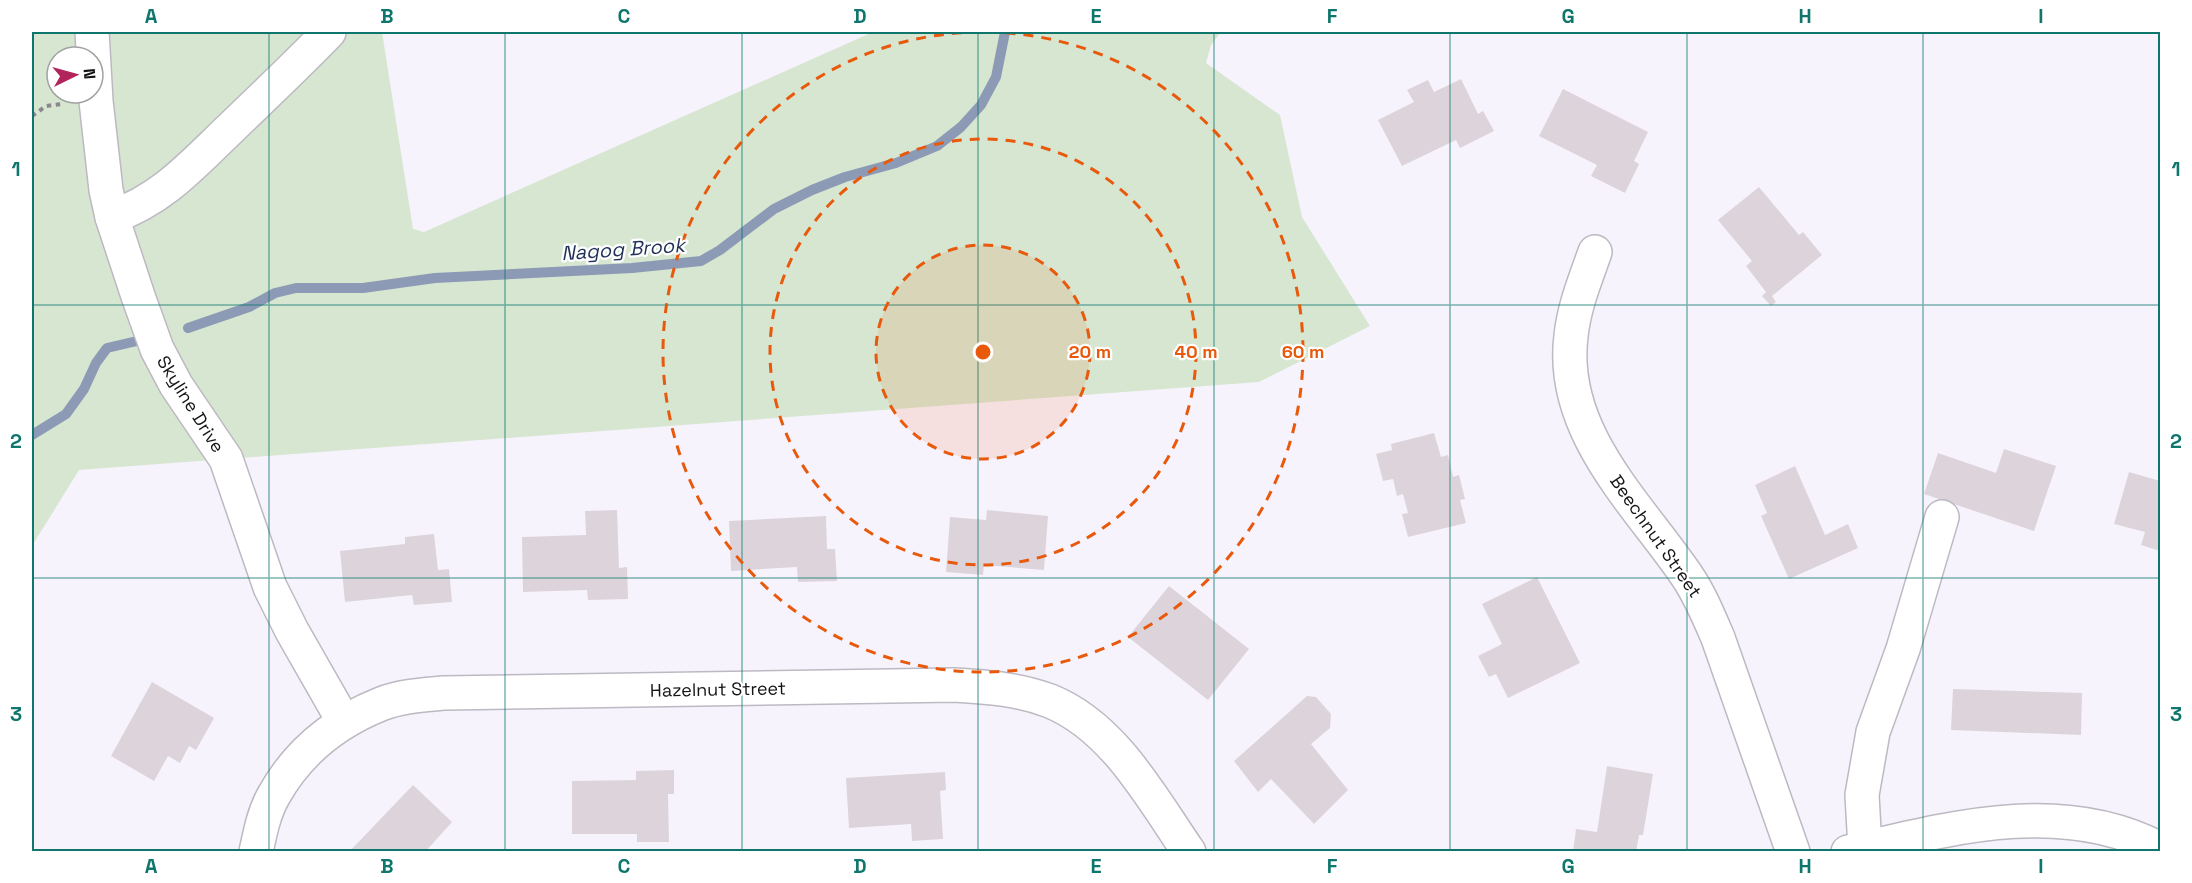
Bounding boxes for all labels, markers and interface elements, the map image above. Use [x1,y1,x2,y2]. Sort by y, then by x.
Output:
text: A [145,3,158,29]
text: B [380,3,394,29]
text: C [618,3,631,29]
text: D [853,3,867,29]
text: E [1090,3,1102,29]
text: F [1327,3,1338,29]
text: G [1561,3,1575,29]
text: H [1798,3,1812,29]
text: I [2038,3,2044,29]
north arrow [45,45,105,105]
text: N [79,67,100,80]
text: 1 [11,156,21,182]
text: 1 [2171,156,2181,182]
water label: Nagog Brook [560,232,688,266]
text: 20 m [1069,340,1111,363]
text: 40 m [1174,340,1218,363]
text: 60 m [1282,340,1324,363]
centre of rings [973,342,993,362]
street label: Skyline Drive [152,351,230,457]
text: 2 [10,428,22,454]
text: 2 [2170,428,2182,454]
street label: Beechnut Street [1605,470,1707,602]
street label: Hazelnut Street [650,676,786,702]
text: 3 [10,701,22,727]
text: 3 [2170,701,2182,727]
text: A [145,853,158,879]
text: B [380,853,394,879]
text: C [618,853,631,879]
text: D [853,853,867,879]
text: E [1090,853,1102,879]
text: F [1327,853,1338,879]
text: G [1561,853,1575,879]
text: H [1798,853,1812,879]
text: I [2038,853,2044,879]

